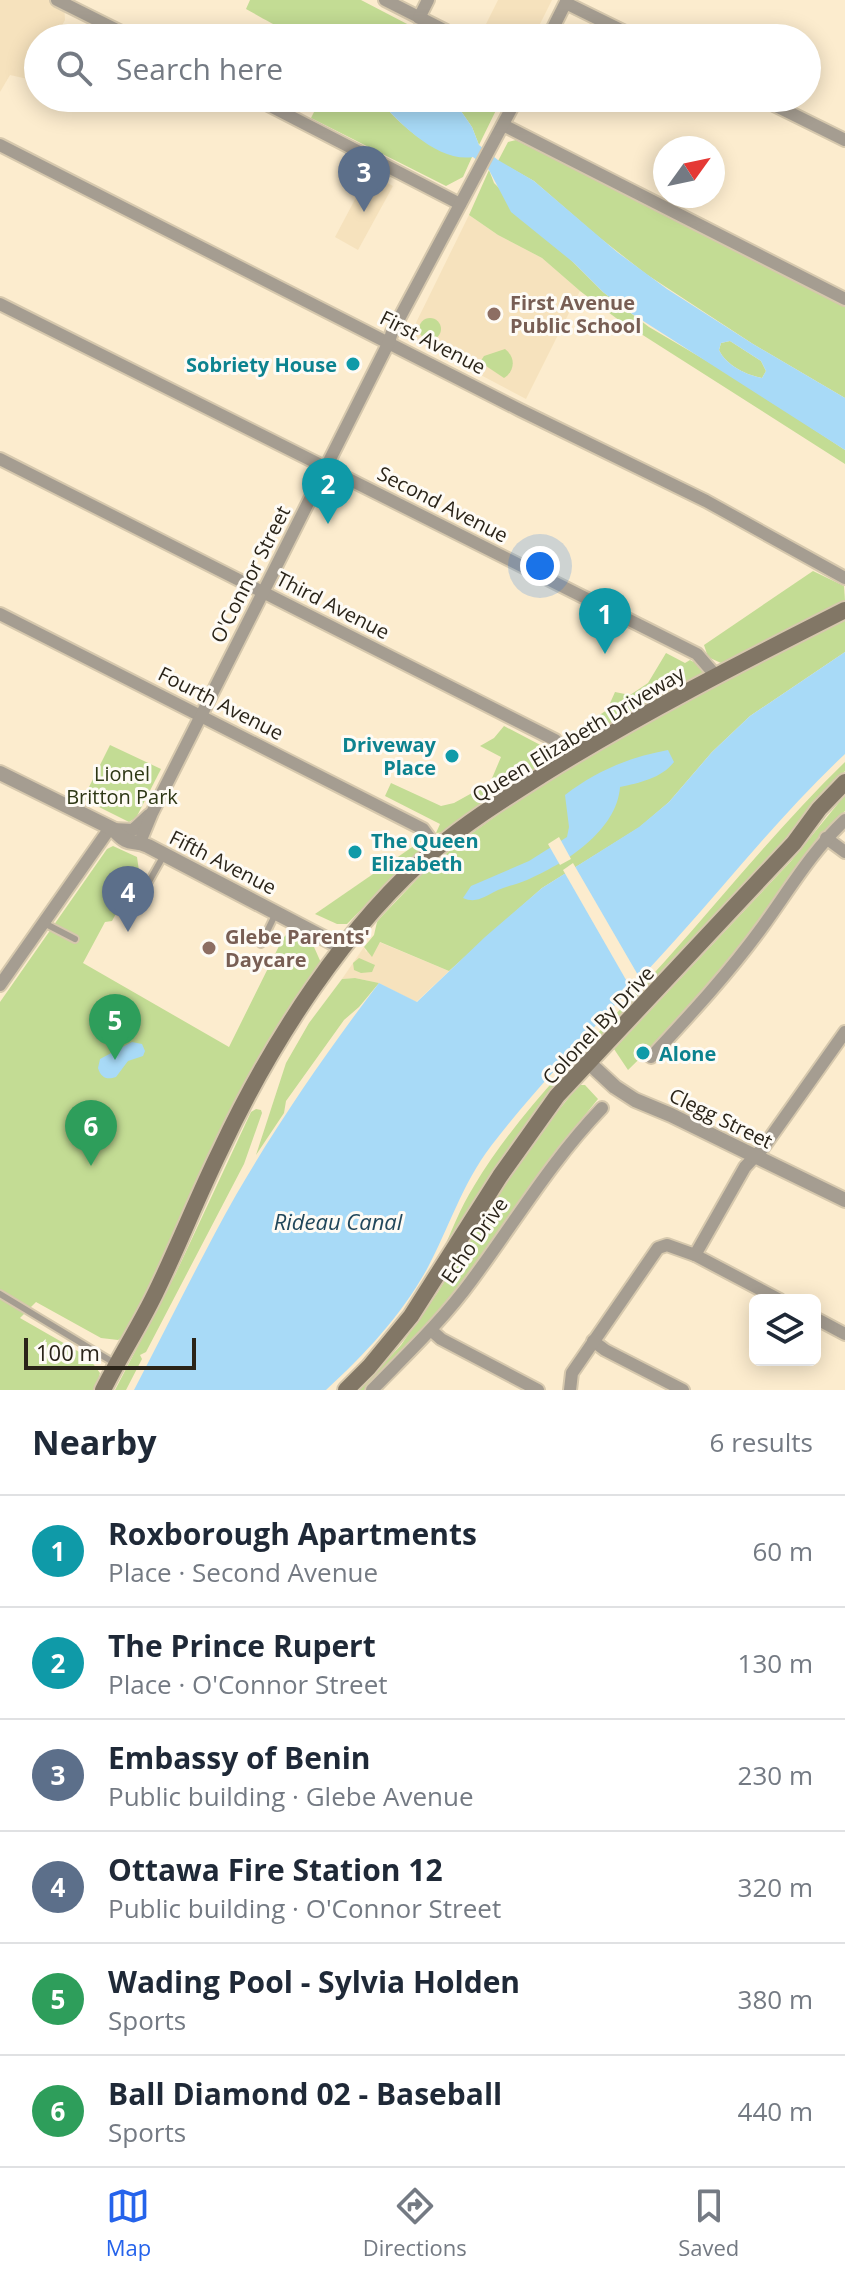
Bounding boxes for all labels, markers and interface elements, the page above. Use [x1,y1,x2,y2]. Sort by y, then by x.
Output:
search box [24,24,821,112]
icon: search [52,46,96,90]
text: Search here [116,48,283,89]
north arrow [653,136,725,208]
pin: 3 [338,146,390,212]
place label: First Avenue Public School [510,289,641,339]
street label: First Avenue [376,304,490,380]
marker: First Avenue Public School [485,305,503,323]
place label: Sobriety House [186,351,337,378]
marker: Sobriety House [344,355,362,373]
pin: 2 [302,458,354,524]
street label: Second Avenue [373,459,513,549]
street label: O'Connor Street [204,501,296,647]
your location [520,546,560,586]
street label: Third Avenue [272,565,394,645]
pin: 1 [579,588,631,654]
street label: Queen Elizabeth Driveway [467,659,690,808]
street label: Fourth Avenue [154,660,288,746]
place label: Driveway Place [342,731,437,781]
marker: Driveway Place [443,747,461,765]
park label: Lionel Britton Park [66,760,178,810]
street label: Fifth Avenue [165,824,281,900]
place label: The Queen Elizabeth [371,827,479,877]
marker: The Queen Elizabeth [346,843,364,861]
pin: 4 [102,866,154,932]
place label: Glebe Parents' Daycare [225,923,370,973]
marker: Glebe Parents' Daycare [200,939,218,957]
street label: Colonel By Drive [536,960,660,1090]
pin: 5 [89,994,141,1060]
place label: Alone [659,1040,716,1067]
marker: Alone [634,1044,652,1062]
street label: Clegg Street [665,1081,777,1155]
pin: 6 [65,1100,117,1166]
street label: Echo Drive [435,1192,513,1288]
water label: Rideau Canal [274,1206,403,1236]
map controls [749,1294,821,1366]
button: layers [749,1294,821,1366]
scale bar [24,1334,196,1370]
text: 100 m [36,1337,100,1367]
text: Nearby [32,1419,157,1465]
text: 6 results [710,1424,813,1460]
text: Roxborough Apartments [108,1513,477,1554]
text: 1 [51,1533,65,1569]
text: 60 m [752,1533,813,1569]
text: Place · Second Avenue [108,1554,378,1590]
text: The Prince Rupert [108,1625,376,1666]
text: 2 [51,1645,65,1681]
text: 130 m [738,1645,813,1681]
text: Place · O'Connor Street [108,1666,388,1702]
text: Embassy of Benin [108,1737,371,1778]
text: 3 [51,1757,65,1793]
text: 230 m [738,1757,813,1793]
text: Public building · Glebe Avenue [108,1778,474,1814]
text: Ottawa Fire Station 12 [108,1849,443,1890]
text: 4 [51,1869,65,1905]
text: 320 m [738,1869,813,1905]
text: Public building · O'Connor Street [108,1890,501,1926]
text: Wading Pool - Sylvia Holden [108,1961,520,2002]
text: 5 [51,1981,65,2017]
text: 380 m [738,1981,813,2017]
text: Sports [108,2002,186,2038]
text: Ball Diamond 02 - Baseball [108,2073,502,2114]
text: 6 [51,2093,65,2129]
text: 440 m [738,2093,813,2129]
text: Sports [108,2114,186,2150]
tab: Map [106,2184,151,2262]
tab: Directions [363,2184,467,2262]
tab: Saved [678,2184,739,2262]

